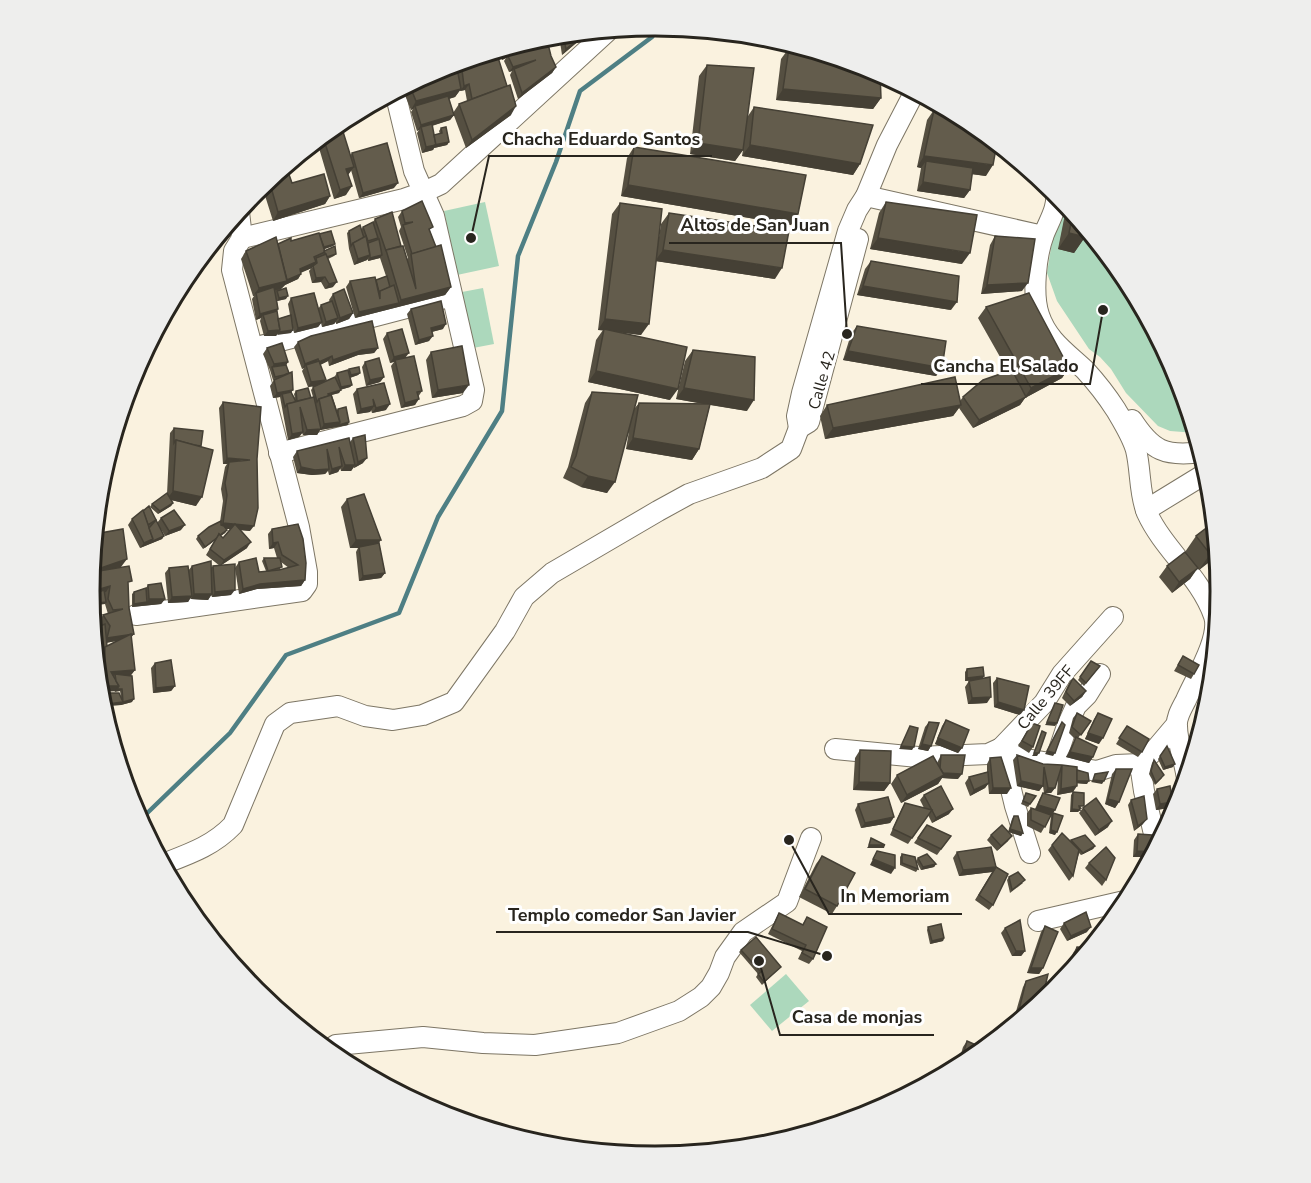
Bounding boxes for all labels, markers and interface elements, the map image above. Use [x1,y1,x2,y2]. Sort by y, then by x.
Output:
callout: Chacha Eduardo Santos [489,120,712,156]
text: Chacha Eduardo Santos [502,127,701,151]
callout: Altos de San Juan [669,207,841,243]
text: Altos de San Juan [681,213,829,237]
street label: Calle 42 [803,348,841,412]
callout: Cancha El Salado [921,348,1090,384]
text: Cancha El Salado [933,354,1079,378]
street label: Calle 39FF [1012,661,1079,734]
callout: In Memoriam [829,878,962,914]
text: In Memoriam [840,884,950,908]
callout: Templo comedor San Javier [496,896,748,932]
text: Templo comedor San Javier [508,903,736,927]
callout: Casa de monjas [780,999,934,1035]
text: Casa de monjas [792,1005,923,1029]

